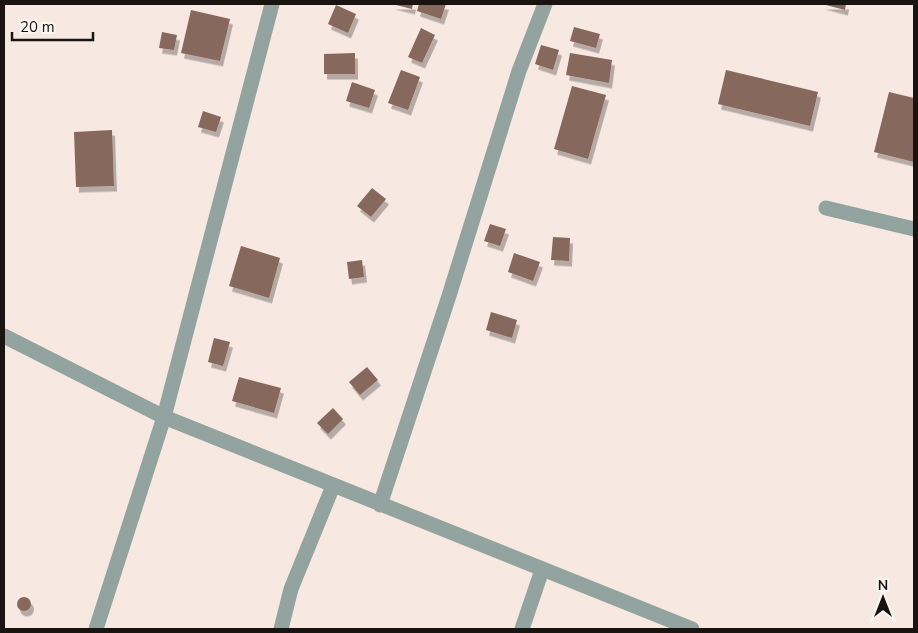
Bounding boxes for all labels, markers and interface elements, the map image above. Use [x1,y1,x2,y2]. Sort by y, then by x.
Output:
scale bar [12,10,94,42]
text: 20 m [20,17,55,37]
north arrow [858,573,908,623]
text: N [878,576,888,595]

